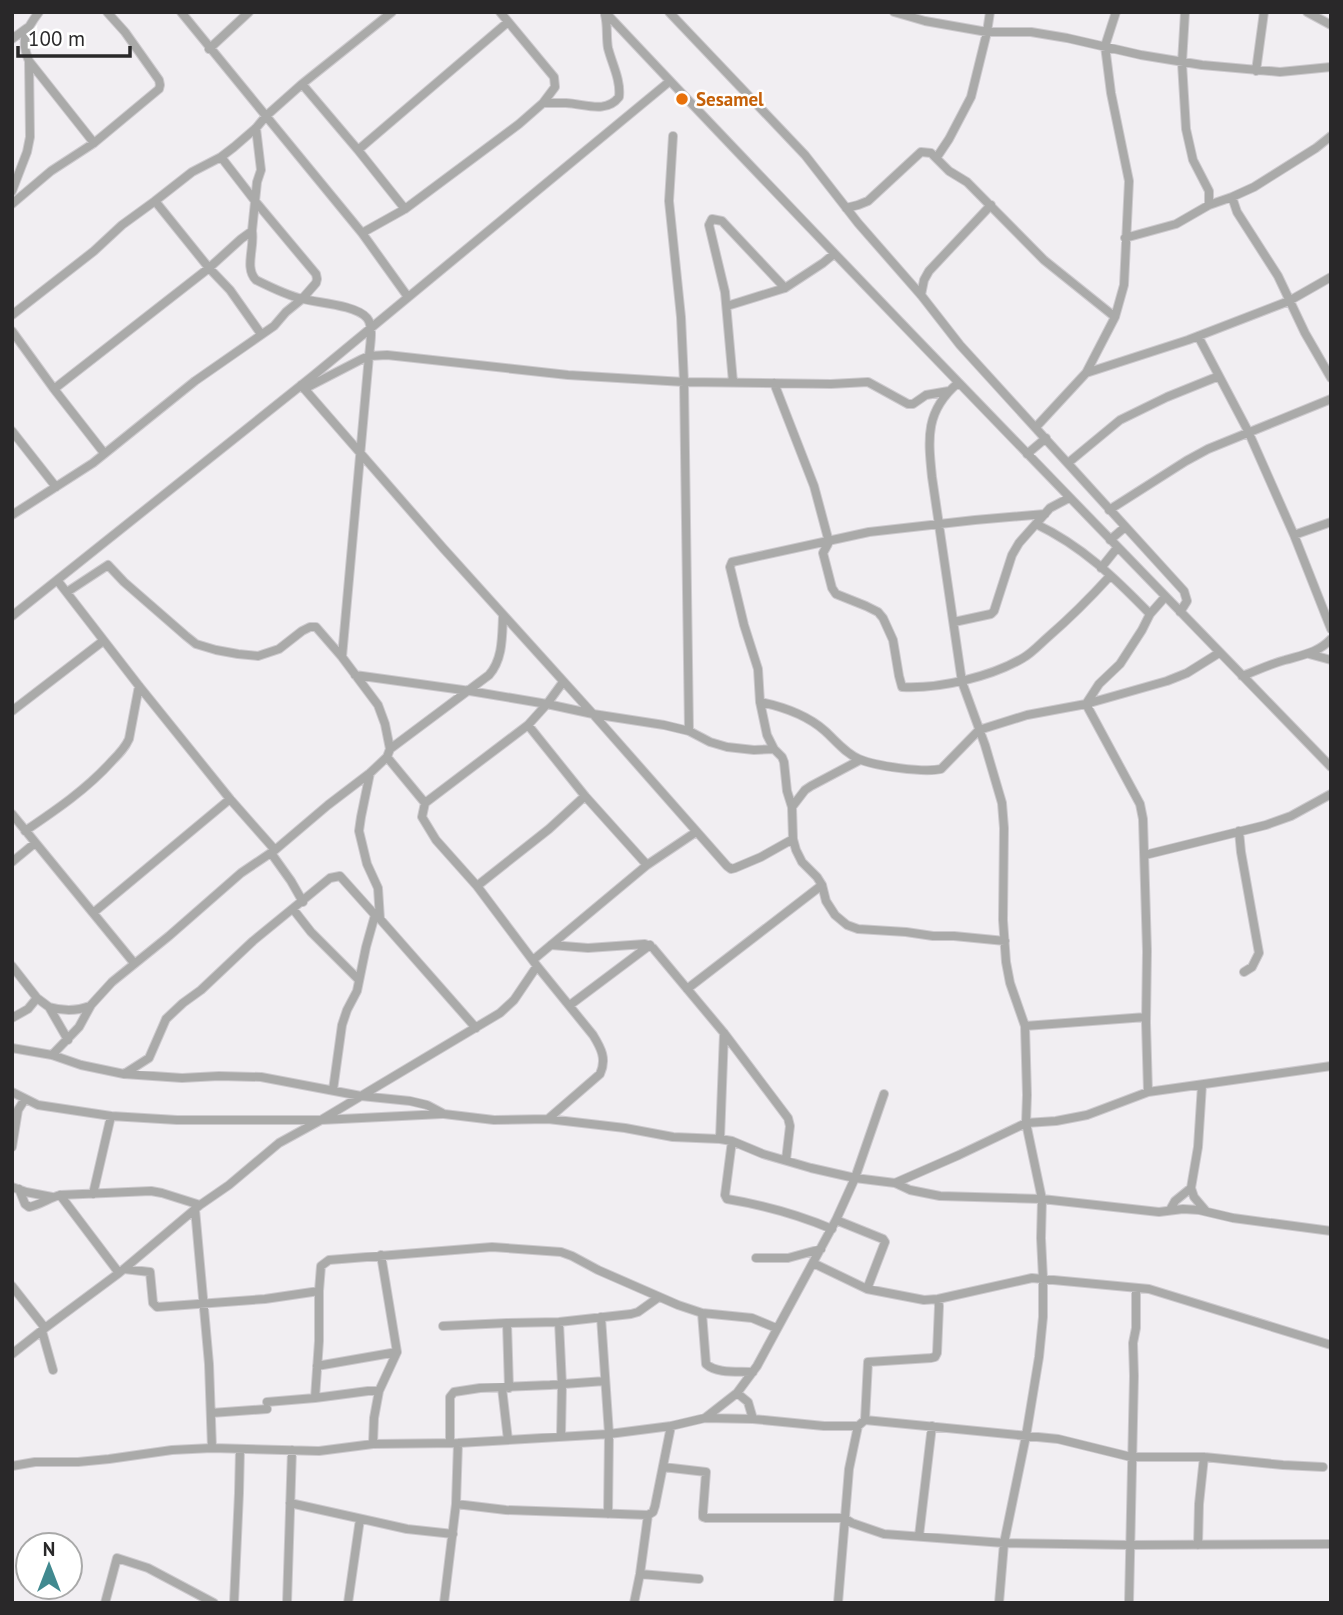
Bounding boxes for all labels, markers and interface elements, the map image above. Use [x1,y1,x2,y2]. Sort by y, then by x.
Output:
scale bar [18,14,130,58]
text: 100 m [28,25,85,52]
place label: Sesamel [696,87,764,111]
marker: Sesamel [674,91,690,107]
north arrow [14,1531,84,1601]
text: N [43,1537,55,1561]

